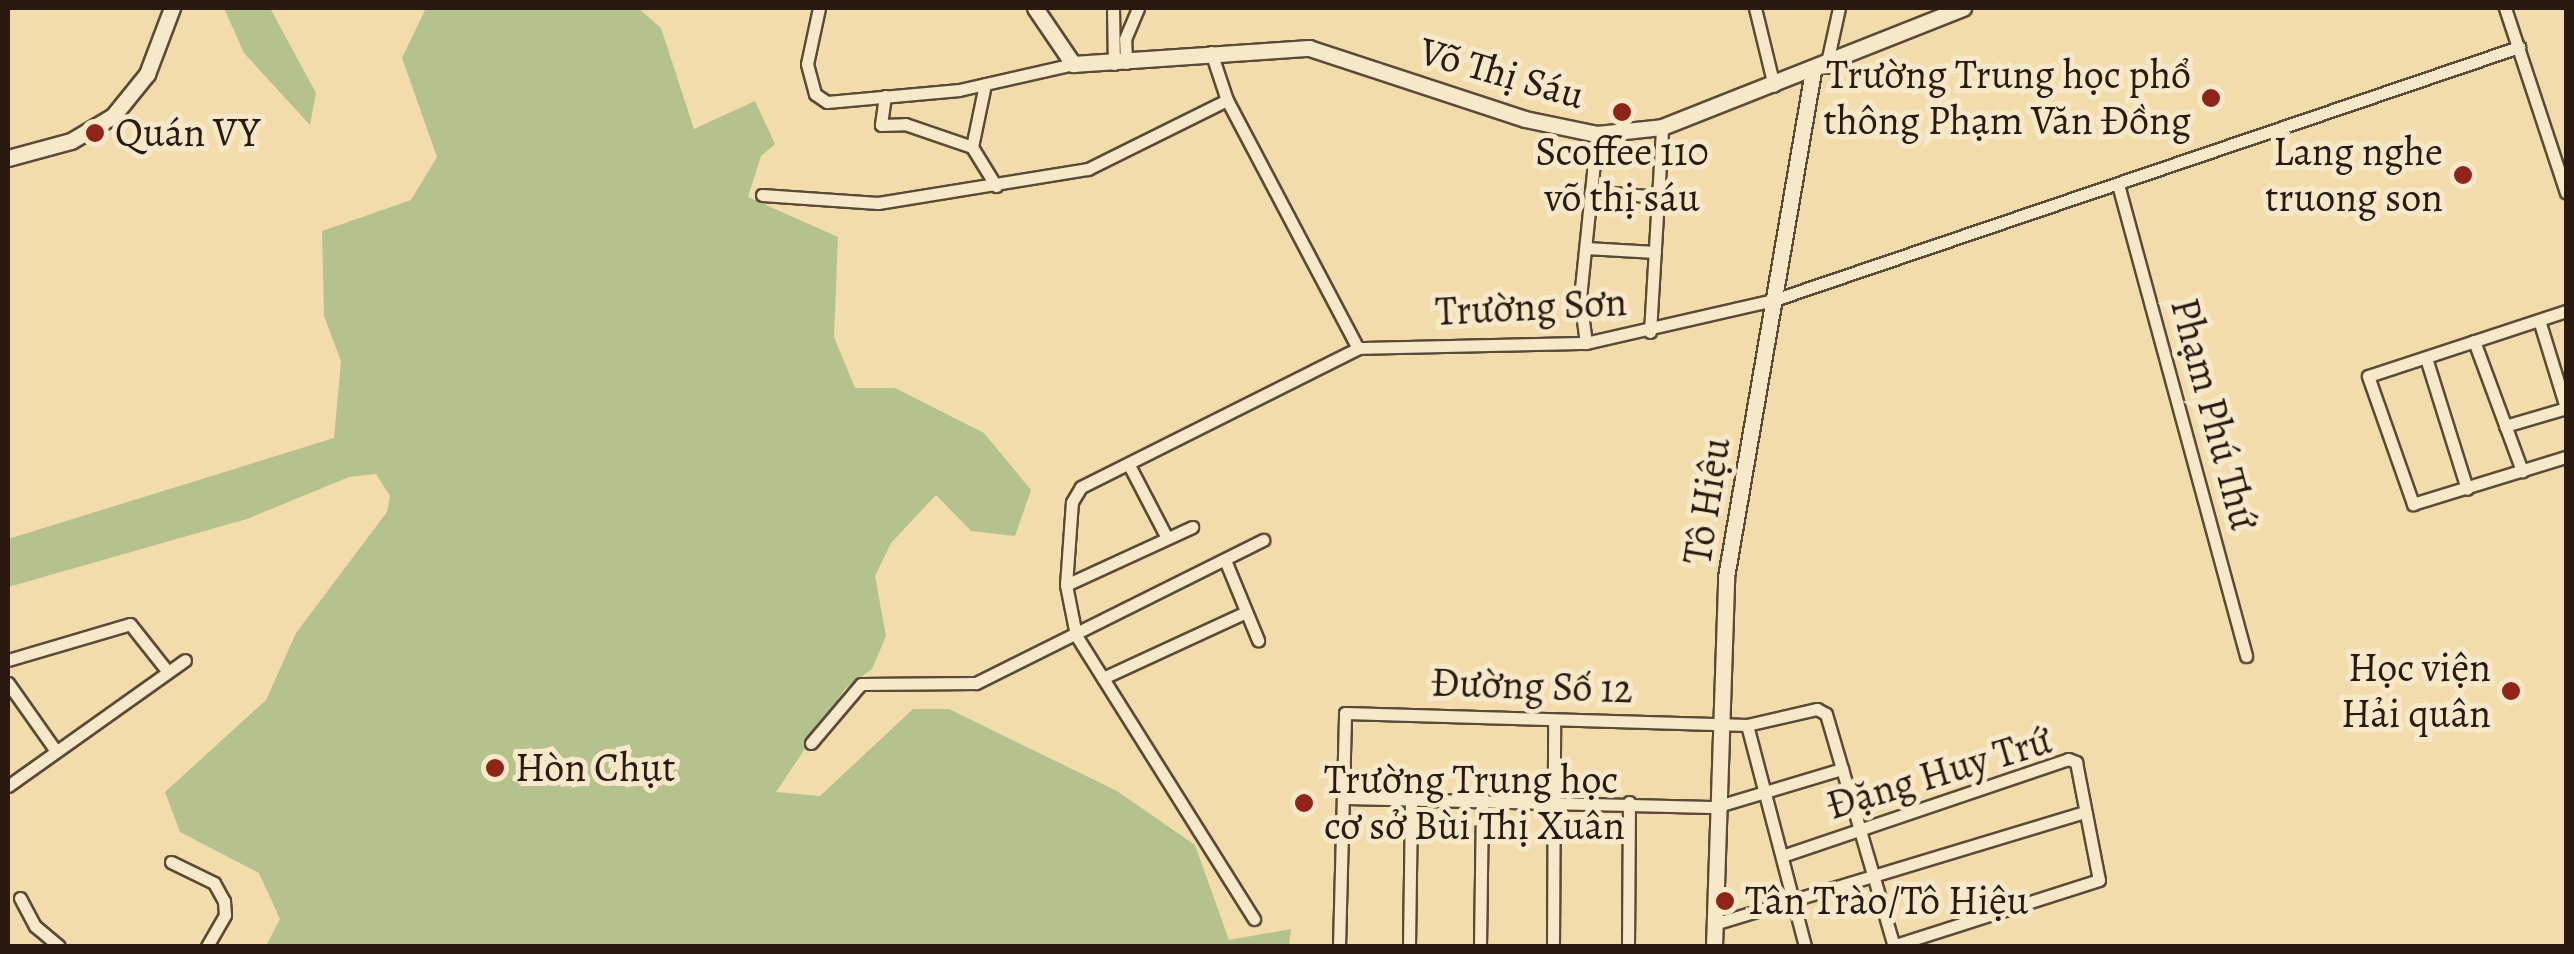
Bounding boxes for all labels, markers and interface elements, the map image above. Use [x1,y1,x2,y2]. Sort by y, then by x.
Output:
street label: Võ Thị Sáu [1414,27,1590,119]
place label: Trường Trung học phổ thông Phạm Văn Đồng [1823,51,2191,145]
marker: Trường Trung học phổ thông Phạm Văn Đồng [2200,87,2222,109]
marker: Scoffee 110 võ thị sáu [1611,101,1633,123]
place label: Quán VY [115,109,260,157]
marker: Quán VY [84,122,106,144]
place label: Scoffee 110 võ thị sáu [1535,128,1709,222]
place label: Lang nghe truong son [2265,128,2443,222]
marker: Lang nghe truong son [2452,164,2474,186]
street label: Trường Sơn [1434,278,1628,336]
street label: Phạm Phú Thứ [2160,293,2268,535]
street label: Tô Hiệu [1673,434,1741,568]
place label: Học viện Hải quân [2341,644,2491,738]
street label: Đường Số 12 [1430,658,1634,714]
marker: Học viện Hải quân [2500,680,2522,702]
street label: Đặng Huy Trứ [1821,716,2057,830]
place label: Hòn Chụt [515,744,675,792]
place label: Trường Trung học cơ sở Bùi Thị Xuân [1324,756,1625,850]
marker: Hòn Chụt [484,757,506,779]
marker: Trường Trung học cơ sở Bùi Thị Xuân [1293,792,1315,814]
place label: Tân Trào/Tô Hiệu [1745,877,2028,925]
marker: Tân Trào/Tô Hiệu [1714,890,1736,912]

